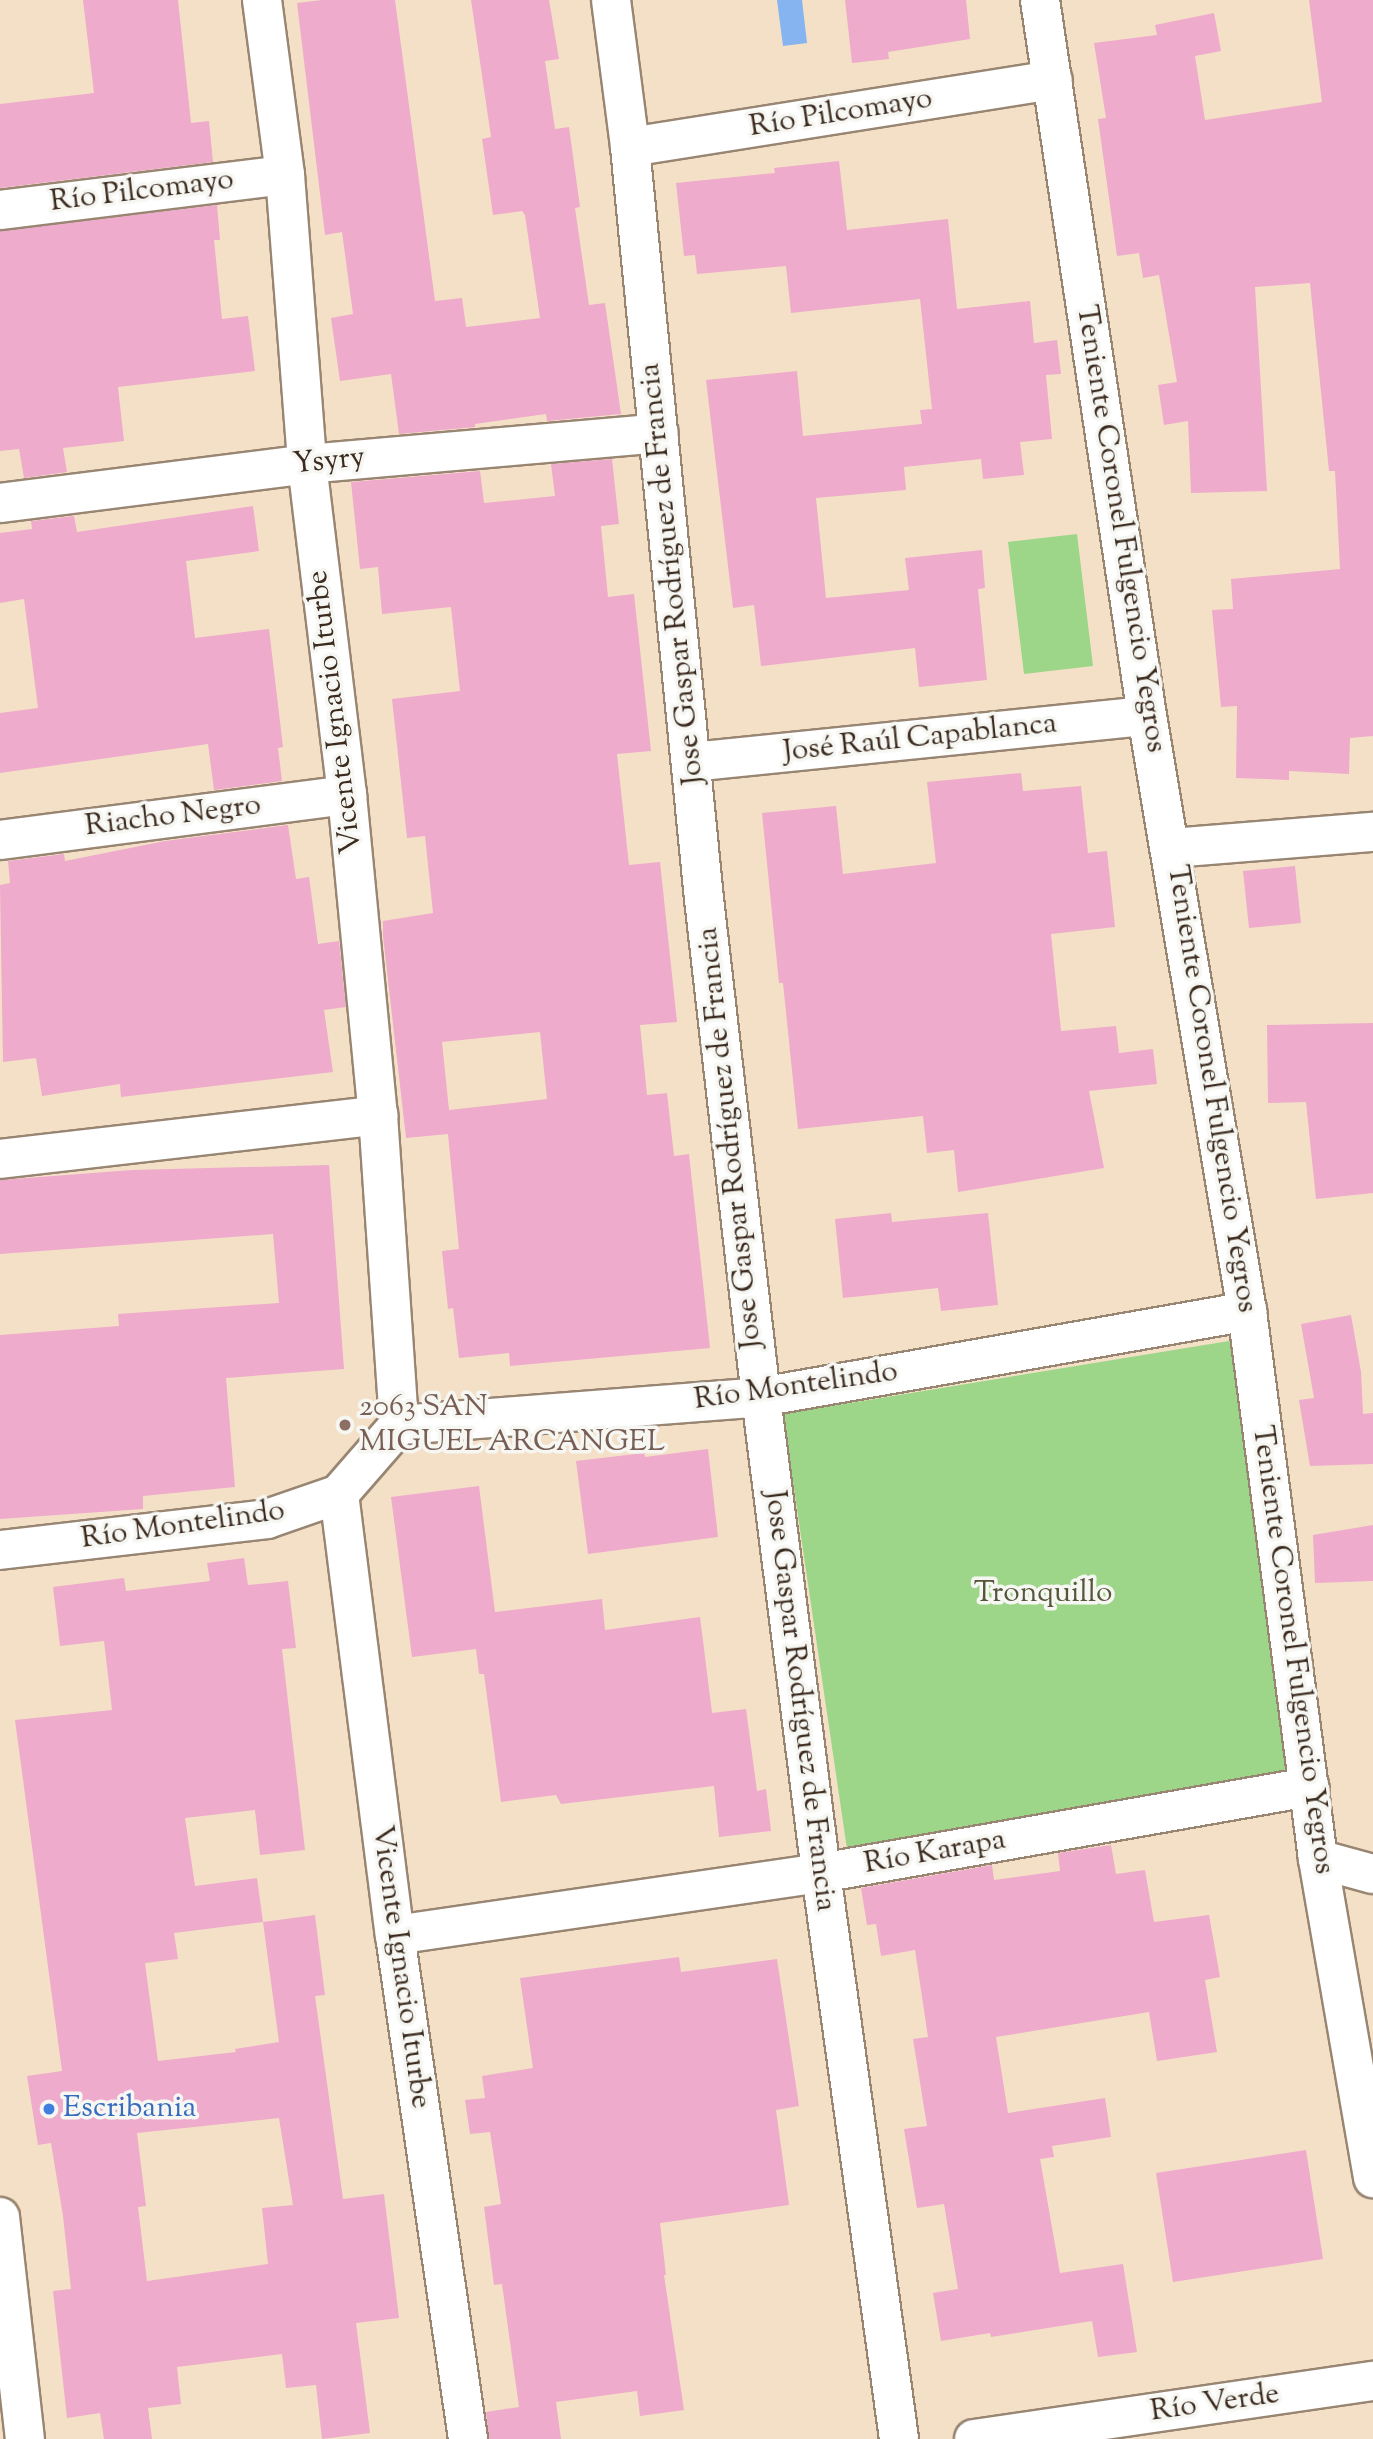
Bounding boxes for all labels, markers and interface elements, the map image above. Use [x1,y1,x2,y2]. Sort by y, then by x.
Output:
street label: Río Pilcomayo [747,82,935,146]
street label: Río Pilcomayo [48,163,236,221]
street label: Teniente Coronel Fulgencio Yegros [1067,303,1173,755]
street label: Jose Gaspar Rodríguez de Francia [633,361,713,787]
street label: Ysyry [291,440,367,484]
street label: Vicente Ignacio Iturbe [301,568,371,856]
street label: José Raúl Capablanca [781,707,1059,771]
street label: Riacho Negro [83,788,263,846]
street label: Teniente Coronel Fulgencio Yegros [1158,863,1264,1315]
street label: Jose Gaspar Rodríguez de Francia [691,925,771,1351]
street label: Río Montelindo [692,1355,900,1419]
place label: 2063 SAN MIGUEL ARCANGEL [359,1390,665,1460]
marker: 2063 SAN MIGUEL ARCANGEL [337,1417,353,1433]
street label: Teniente Coronel Fulgencio Yegros [1243,1423,1341,1877]
street label: Jose Gaspar Rodríguez de Francia [755,1489,843,1913]
street label: Río Montelindo [79,1494,287,1558]
park label: Tronquillo [974,1576,1112,1612]
street label: Vicente Ignacio Iturbe [362,1823,438,2111]
street label: Río Karapa [861,1823,1009,1883]
place label: Escribania [63,2091,196,2127]
marker: Escribania [41,2101,57,2117]
street label: Río Verde [1148,2377,1282,2431]

